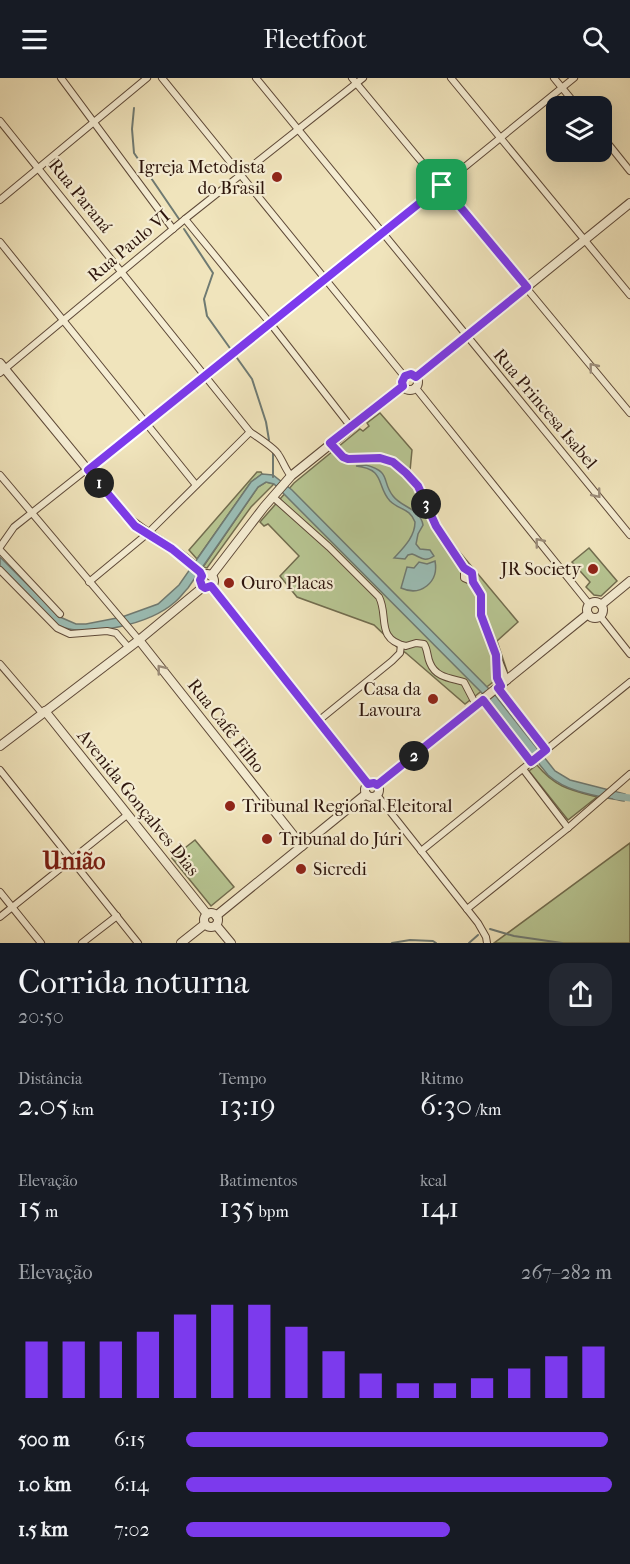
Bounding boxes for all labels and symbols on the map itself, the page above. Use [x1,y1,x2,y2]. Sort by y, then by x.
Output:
street label: Rua Paraná [44,155,117,238]
place label: Igreja Metodista do Brasil [138,157,266,199]
pin [416,159,467,210]
marker: Igreja Metodista do Brasil [270,170,284,184]
street label: Rua Paulo VI [84,206,174,286]
street label: Rua Princesa Isabel [489,345,601,473]
one-way arrow [589,363,600,374]
pin: 1 [84,468,114,498]
one-way arrow [589,487,600,498]
pin: 3 [411,489,441,519]
one-way arrow [535,538,546,549]
place label: JR Society [499,559,582,580]
marker: JR Society [586,562,600,576]
place label: Ouro Placas [241,573,333,594]
marker: Ouro Placas [222,576,236,590]
one-way arrow [158,664,169,675]
street label: Rua Café Filho [183,675,269,777]
place label: Casa da Lavoura [358,679,422,721]
marker: Casa da Lavoura [426,692,440,706]
street label: Avenida Gonçalves Dias [72,725,204,880]
pin: 2 [399,741,429,771]
place label: Tribunal Regional Eleitoral [242,796,452,817]
marker: Tribunal Regional Eleitoral [223,799,237,813]
place label: Tribunal do Júri [279,829,403,850]
marker: Tribunal do Júri [260,832,274,846]
district label: União [42,847,105,875]
place label: Sicredi [313,859,368,880]
marker: Sicredi [294,862,308,876]

